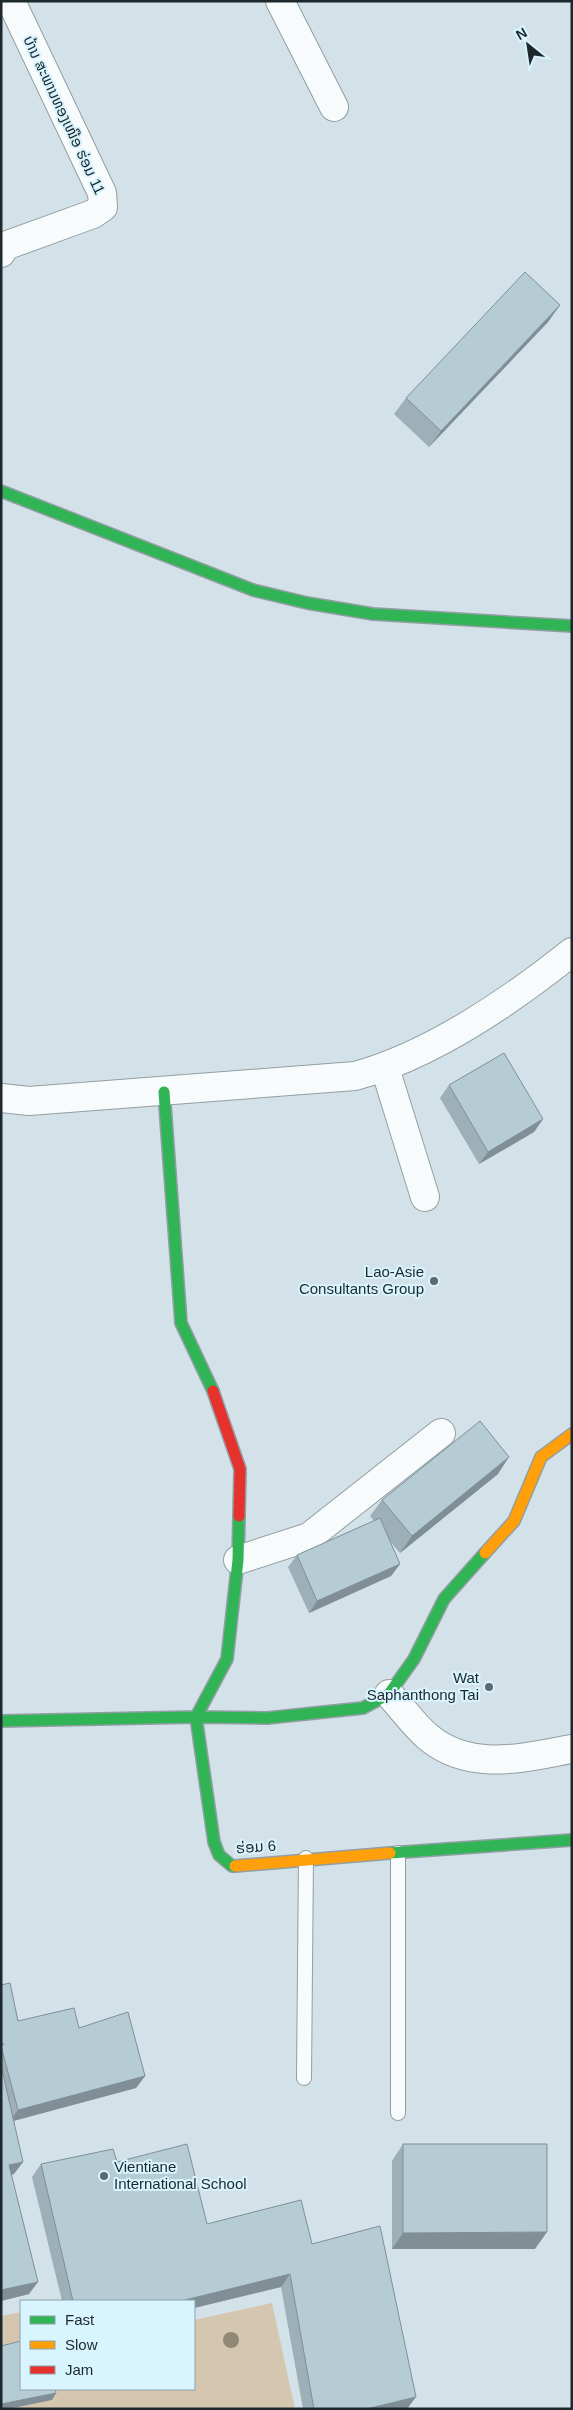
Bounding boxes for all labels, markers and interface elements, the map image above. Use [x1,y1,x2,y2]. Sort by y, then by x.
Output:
north arrow [503,20,553,70]
text: N [513,24,530,43]
street label: ບ້ານ ສະພານທອງເໜືອ ຮ່ອມ 11 [20,33,109,197]
place label: Lao-Asie Consultants Group [299,1263,424,1297]
marker: Lao-Asie Consultants Group [428,1275,440,1287]
place label: Wat Saphanthong Tai [367,1669,480,1703]
marker: Wat Saphanthong Tai [483,1681,495,1693]
street label: ຮ່ອມ 6 [235,1837,277,1856]
place label: Vientiane International School [114,2158,247,2192]
marker: Vientiane International School [98,2170,110,2182]
legend [20,2300,195,2390]
text: Fast [65,2311,95,2328]
text: Slow [65,2336,98,2353]
text: Jam [65,2361,93,2378]

